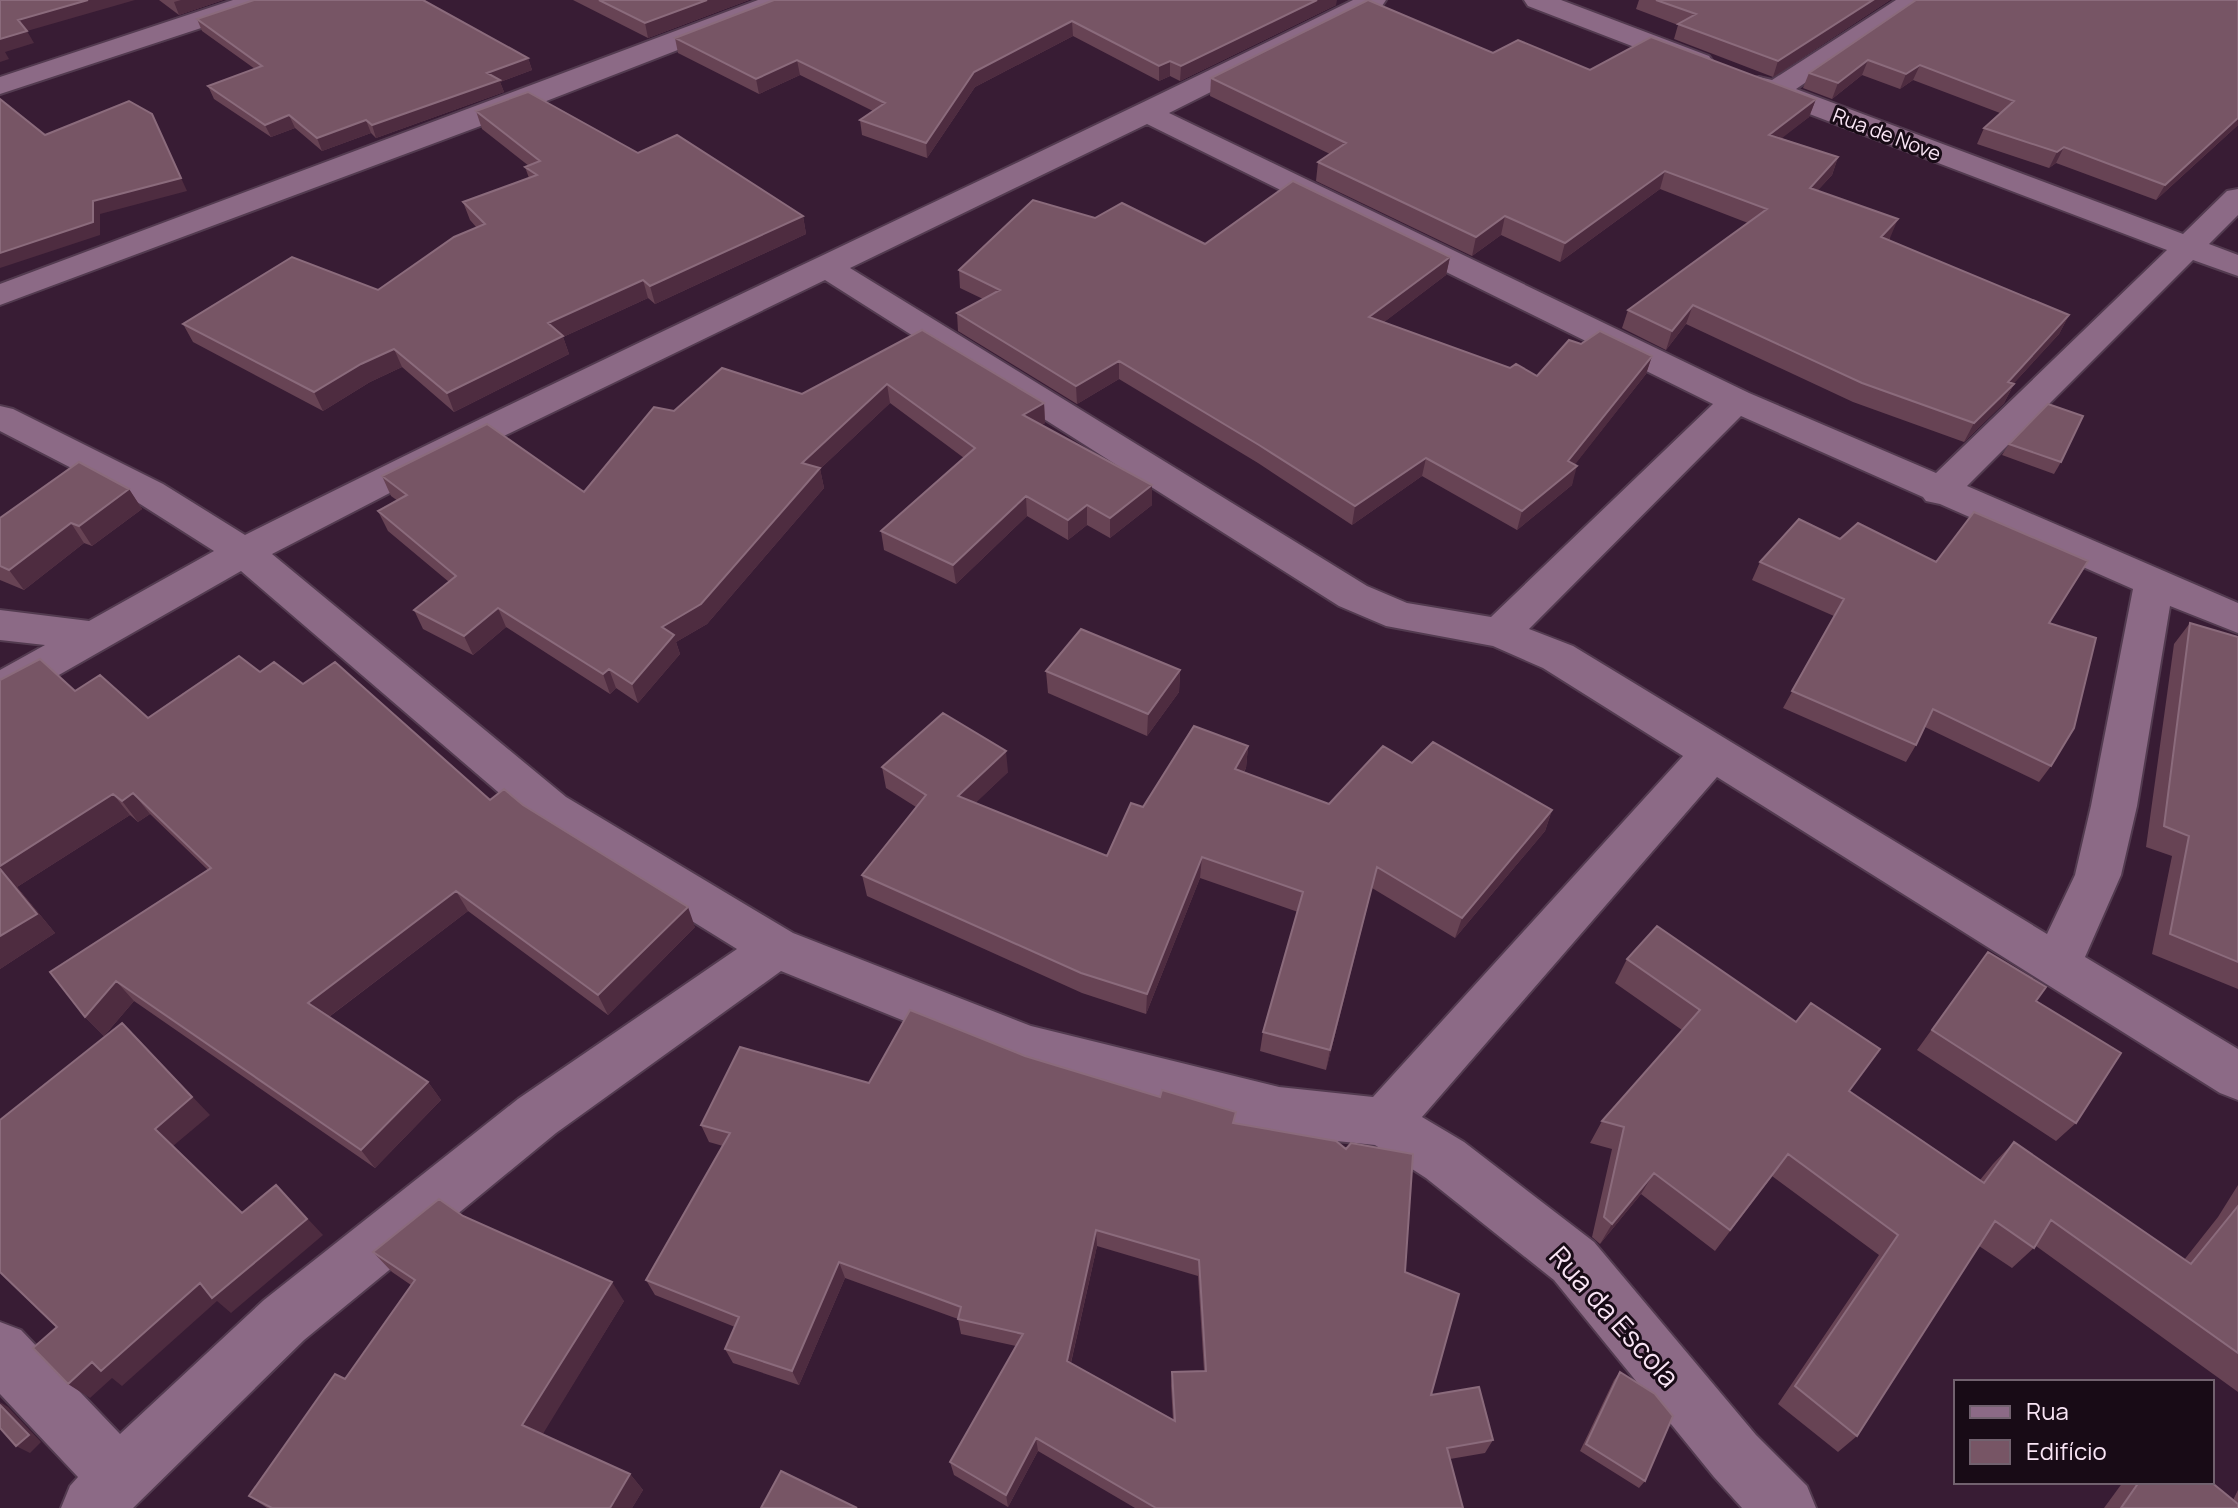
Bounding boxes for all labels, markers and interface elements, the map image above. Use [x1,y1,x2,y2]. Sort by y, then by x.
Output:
street label: Rua de Nove [1829,101,1945,167]
street label: Rua da Escola [1541,1237,1689,1395]
legend [1954,1380,2214,1484]
text: Rua [2026,1394,2069,1427]
text: Edifício [2026,1434,2107,1467]

